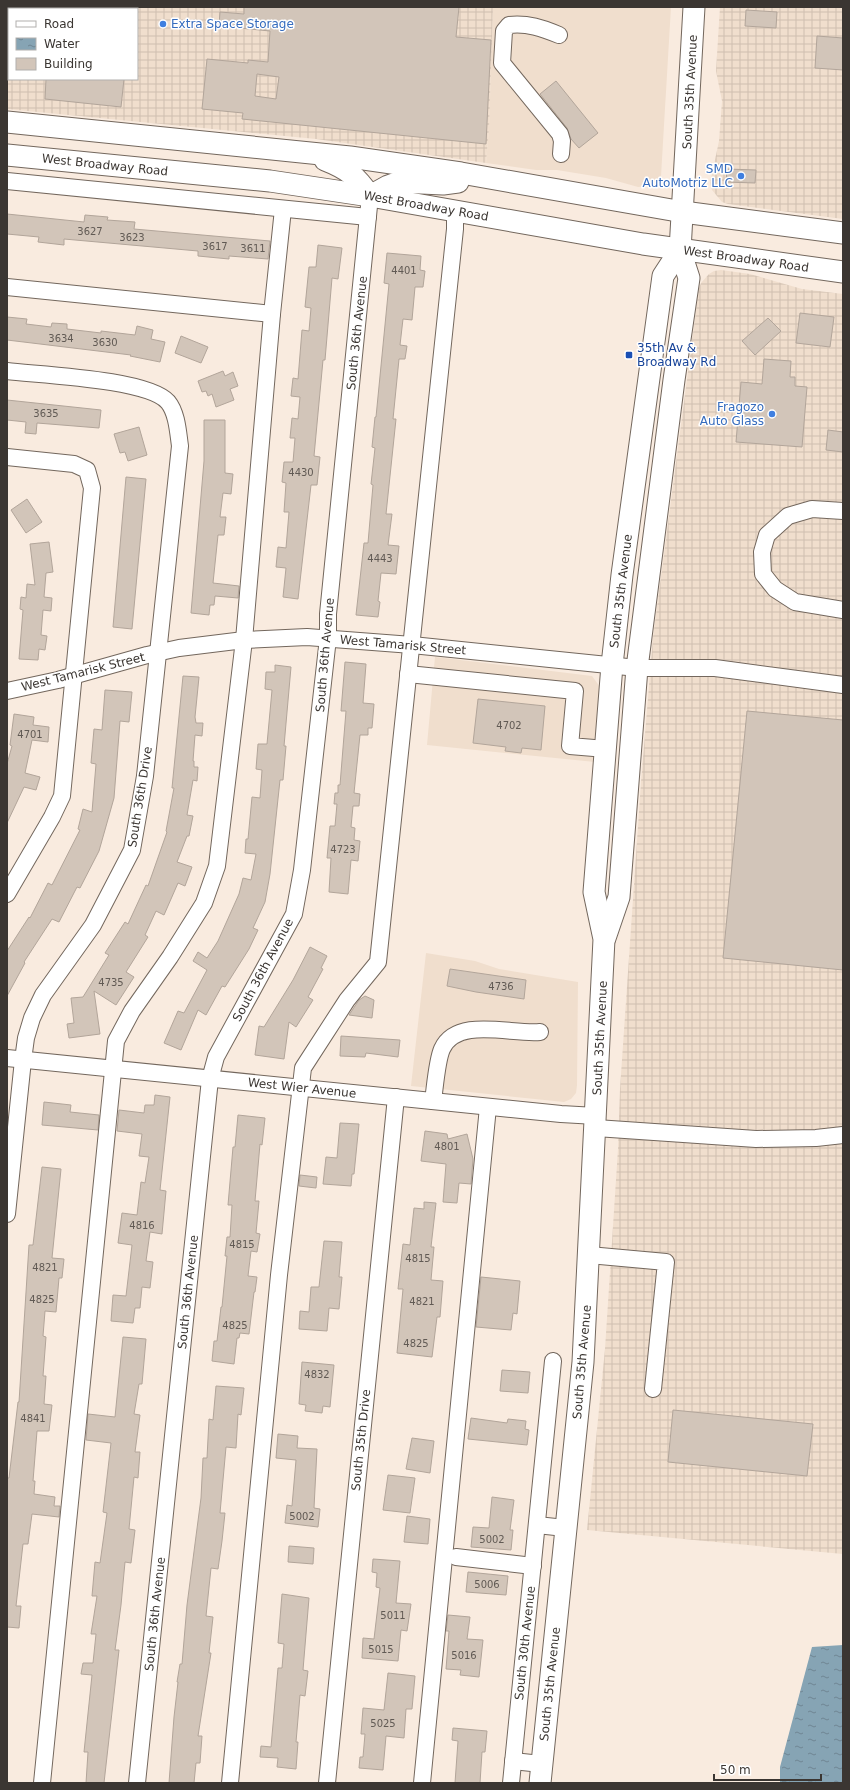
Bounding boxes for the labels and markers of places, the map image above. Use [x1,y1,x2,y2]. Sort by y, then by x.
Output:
place label: Extra Space Storage [171,17,294,31]
marker: Extra Space Storage [158,19,168,29]
place label: SMD AutoMotriz LLC [643,162,733,190]
marker: SMD AutoMotriz LLC [736,171,746,181]
place label: 35th Av & Broadway Rd [637,341,716,369]
marker: 35th Av & Broadway Rd [624,350,634,360]
place label: Fragozo Auto Glass [700,400,764,428]
marker: Fragozo Auto Glass [767,409,777,419]

